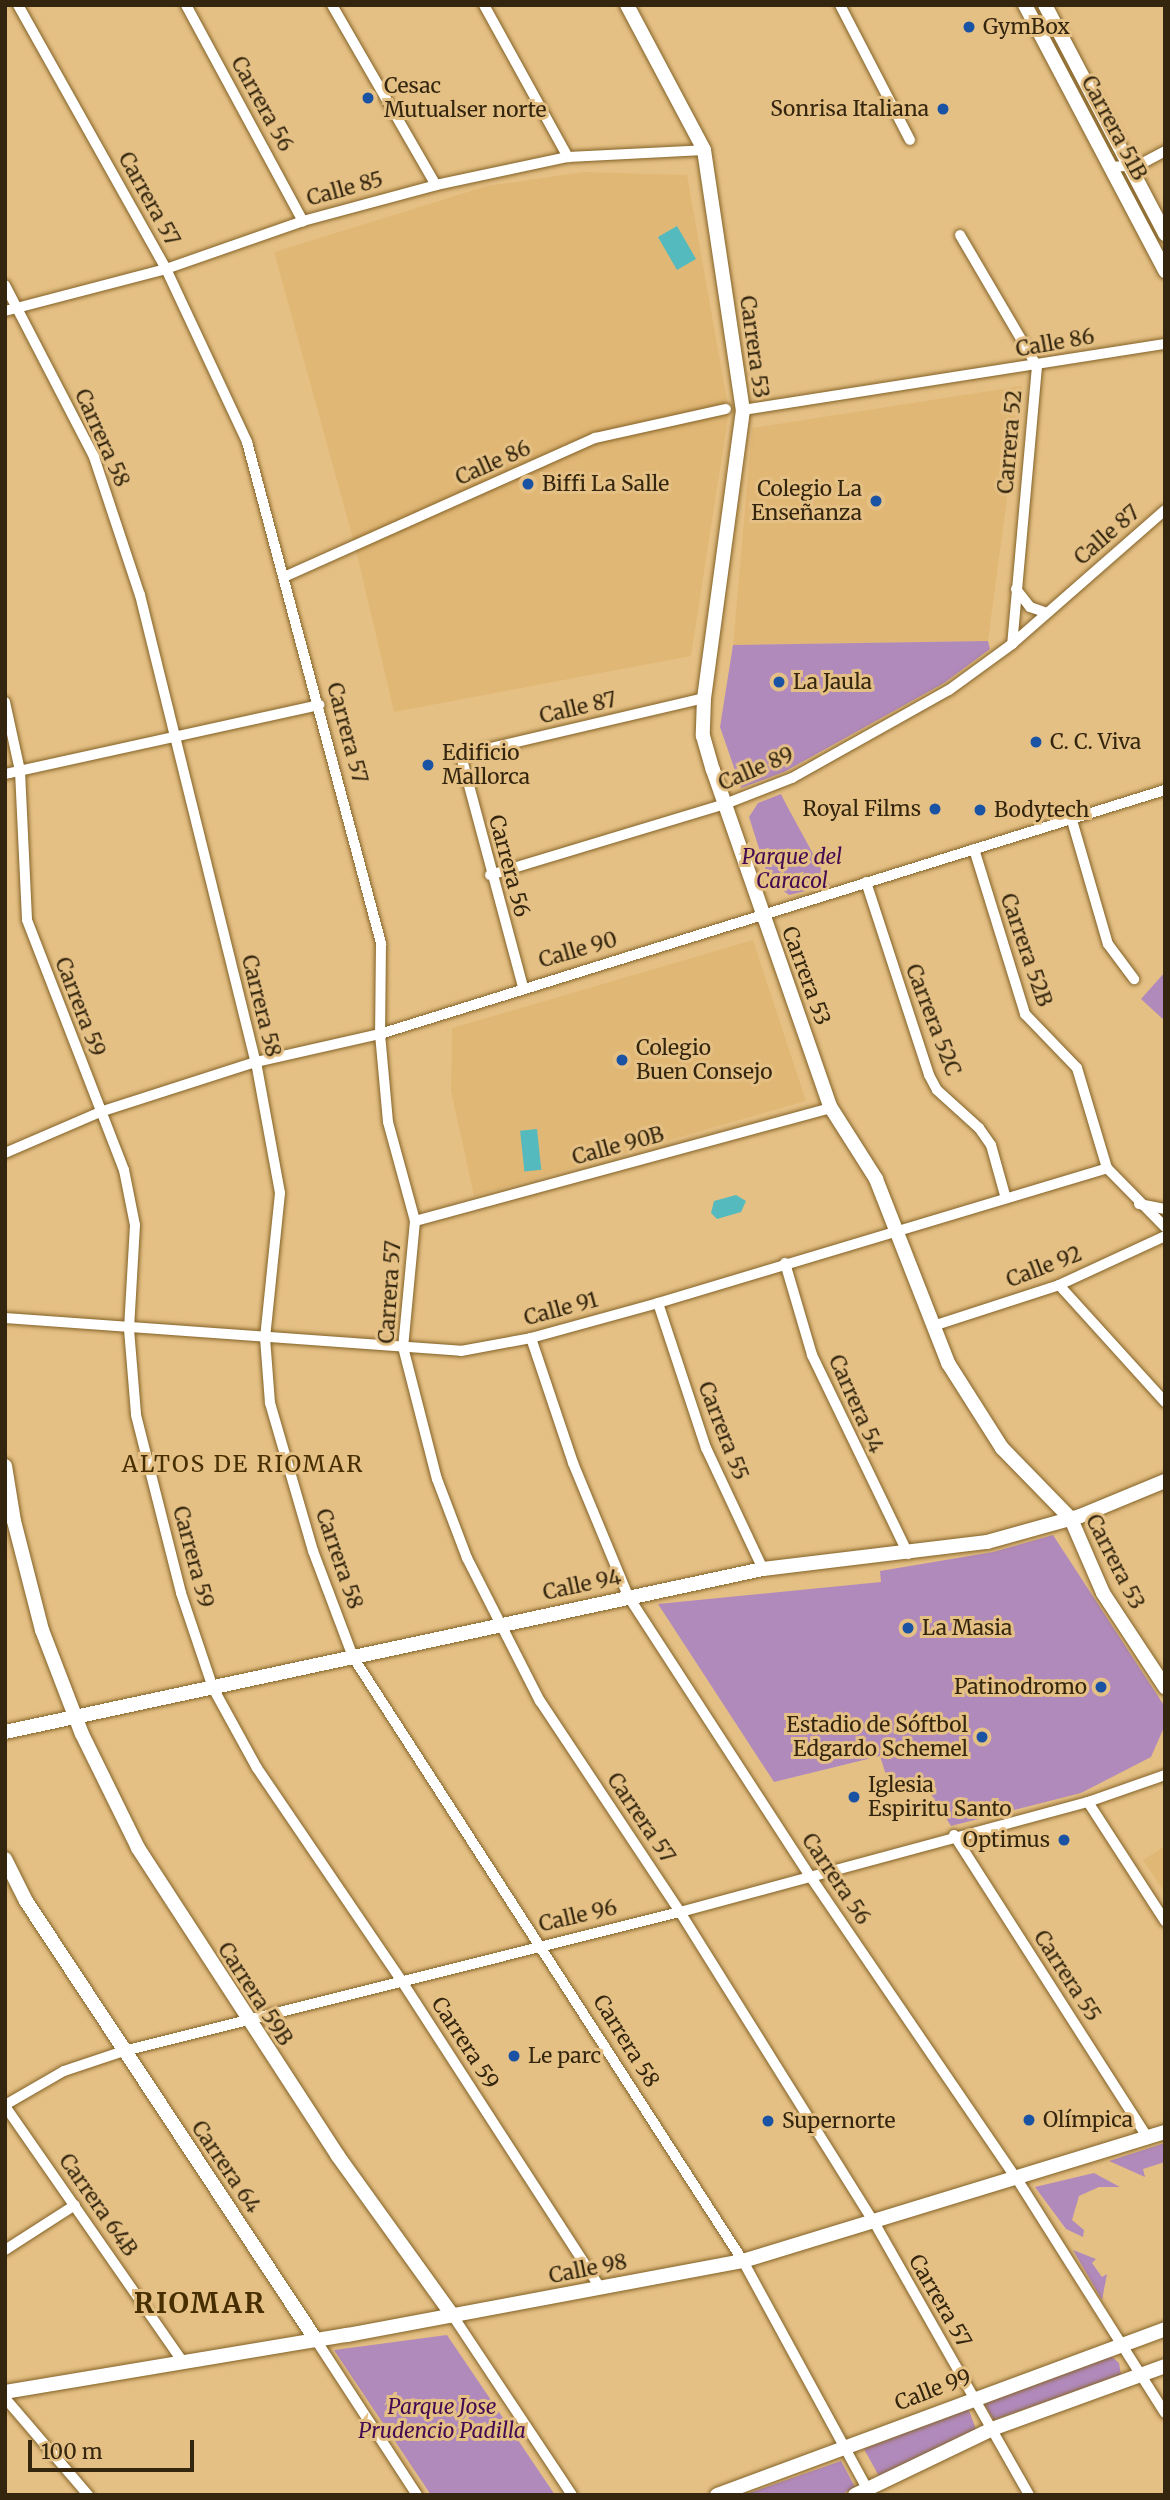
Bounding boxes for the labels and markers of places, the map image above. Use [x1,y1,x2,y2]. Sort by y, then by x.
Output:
place label: GymBox [983,14,1070,40]
marker: GymBox [961,19,977,35]
place label: Cesac Mutualser norte [384,73,547,123]
marker: Cesac Mutualser norte [358,88,378,108]
place label: Sonrisa Italiana [770,96,929,122]
marker: Sonrisa Italiana [935,101,951,117]
place label: Biffi La Salle [542,471,669,497]
marker: Biffi La Salle [520,476,536,492]
place label: Colegio La Enseñanza [751,476,862,526]
marker: Colegio La Enseñanza [868,493,884,509]
place label: La Jaula [793,669,872,695]
marker: La Jaula [771,674,787,690]
place label: C. C. Viva [1050,729,1141,755]
marker: C. C. Viva [1028,734,1044,750]
place label: Edificio Mallorca [442,740,530,790]
marker: Edificio Mallorca [420,757,436,773]
place label: Royal Films [803,796,921,822]
place label: Bodytech [994,797,1090,823]
marker: Royal Films [927,801,943,817]
marker: Bodytech [972,802,988,818]
place label: Colegio Buen Consejo [636,1035,772,1085]
marker: Colegio Buen Consejo [614,1052,630,1068]
place label: La Masia [922,1615,1012,1641]
marker: La Masia [900,1620,916,1636]
place label: Patinodromo [954,1674,1087,1700]
marker: Patinodromo [1093,1679,1109,1695]
place label: Estadio de Sóftbol Edgardo Schemel [786,1712,968,1762]
marker: Estadio de Sóftbol Edgardo Schemel [974,1729,990,1745]
place label: Iglesia Espiritu Santo [868,1772,1012,1822]
marker: Iglesia Espiritu Santo [846,1789,862,1805]
place label: Optimus [963,1827,1050,1853]
marker: Optimus [1056,1832,1072,1848]
place label: Le parc [528,2043,601,2069]
marker: Le parc [506,2048,522,2064]
place label: Olímpica [1043,2107,1133,2133]
place label: Supernorte [782,2108,895,2134]
marker: Olímpica [1021,2112,1037,2128]
marker: Supernorte [760,2113,776,2129]

